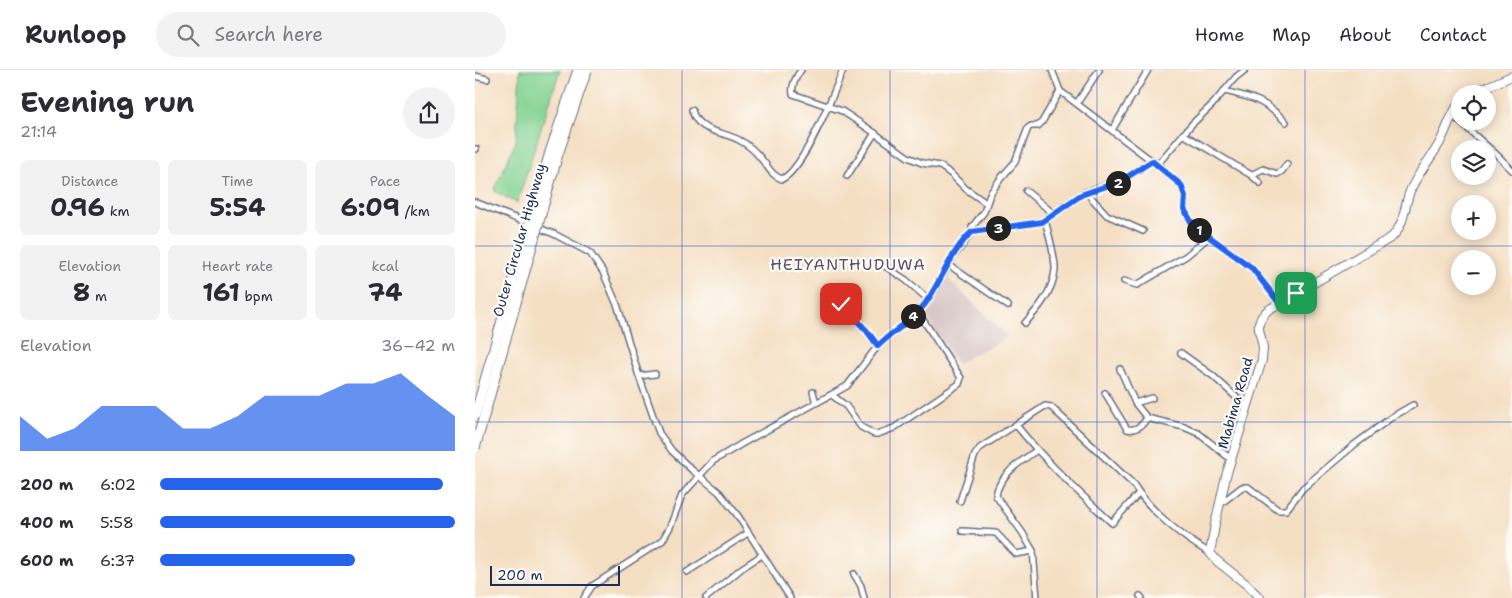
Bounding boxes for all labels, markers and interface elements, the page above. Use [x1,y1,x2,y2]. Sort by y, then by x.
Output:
search box [156,12,506,57]
text: Runloop [25,19,126,51]
icon: search [174,21,202,49]
text: Search here [214,22,323,47]
text: Home [1195,23,1244,47]
text: Map [1272,23,1311,47]
text: About [1339,23,1392,47]
text: Contact [1420,23,1487,47]
text: Evening run [20,83,195,121]
map controls [1451,85,1496,295]
button: locate [1451,85,1496,130]
button: share [403,87,455,139]
text: 21:14 [20,121,57,142]
button: layers [1451,140,1496,185]
street label: Outer Circular Highway [488,161,550,319]
pin: 2 [1105,170,1131,196]
text: Distance [61,172,119,190]
text: Time [221,172,254,190]
text: Pace [370,172,401,190]
text: 2 [1114,174,1123,192]
text: 0.96 [50,190,105,224]
text: 5:54 [210,190,265,224]
text: 6:09 [341,190,400,224]
button: + [1451,195,1496,240]
text: km [105,202,130,220]
text: /km [400,202,430,220]
pin: 3 [985,216,1011,240]
pin: 1 [1187,218,1211,242]
text: 3 [994,219,1003,237]
text: 1 [1196,221,1203,239]
button: − [1451,250,1496,295]
district label: HEIYANTHUDUWA [770,254,926,275]
text: Elevation [58,257,121,275]
text: Heart rate [202,257,273,275]
text: kcal [372,257,399,275]
pin [1275,272,1317,314]
text: 8 [73,275,90,309]
text: 161 [202,275,240,309]
text: 74 [368,275,403,309]
icon: arrive [1282,279,1310,307]
pin [820,283,862,325]
text: m [90,287,107,305]
text: bpm [240,287,273,305]
icon: check [827,290,855,318]
pin: 4 [901,304,925,328]
text: 4 [909,307,918,325]
text: Elevation [20,335,92,356]
text: 36–42 m [381,335,455,356]
street label: Mabima Road [1213,355,1257,451]
text: 200 m [20,474,73,495]
text: 6:02 [100,474,136,495]
text: 400 m [20,512,74,533]
text: 5:58 [100,512,134,533]
text: 600 m [20,550,74,571]
text: 6:37 [100,550,135,571]
scale bar [490,563,620,586]
text: 200 m [497,566,543,584]

